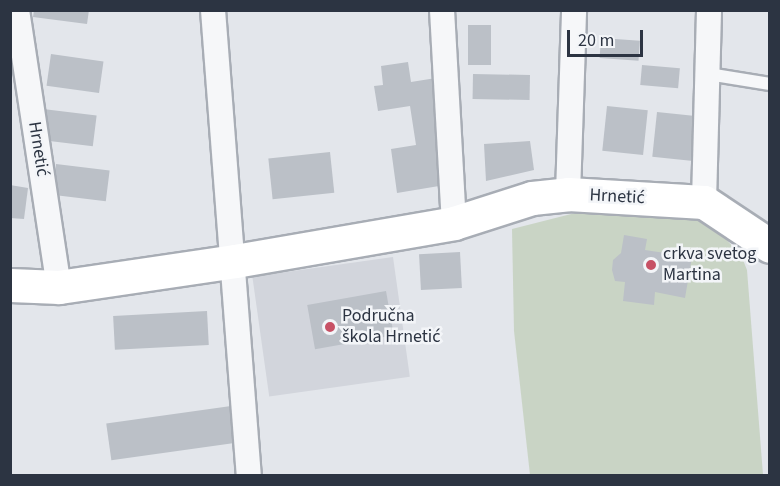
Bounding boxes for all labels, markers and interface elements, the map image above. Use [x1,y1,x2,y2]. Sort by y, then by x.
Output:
scale bar [570,18,646,56]
text: 20 m [578,28,614,53]
street label: Hrnetić [23,120,53,178]
street label: Hrnetić [589,185,645,209]
place label: crkva svetog Martina [663,244,756,286]
marker: crkva svetog Martina [644,258,658,272]
place label: Područna škola Hrnetić [342,306,440,348]
marker: Područna škola Hrnetić [323,320,337,334]

